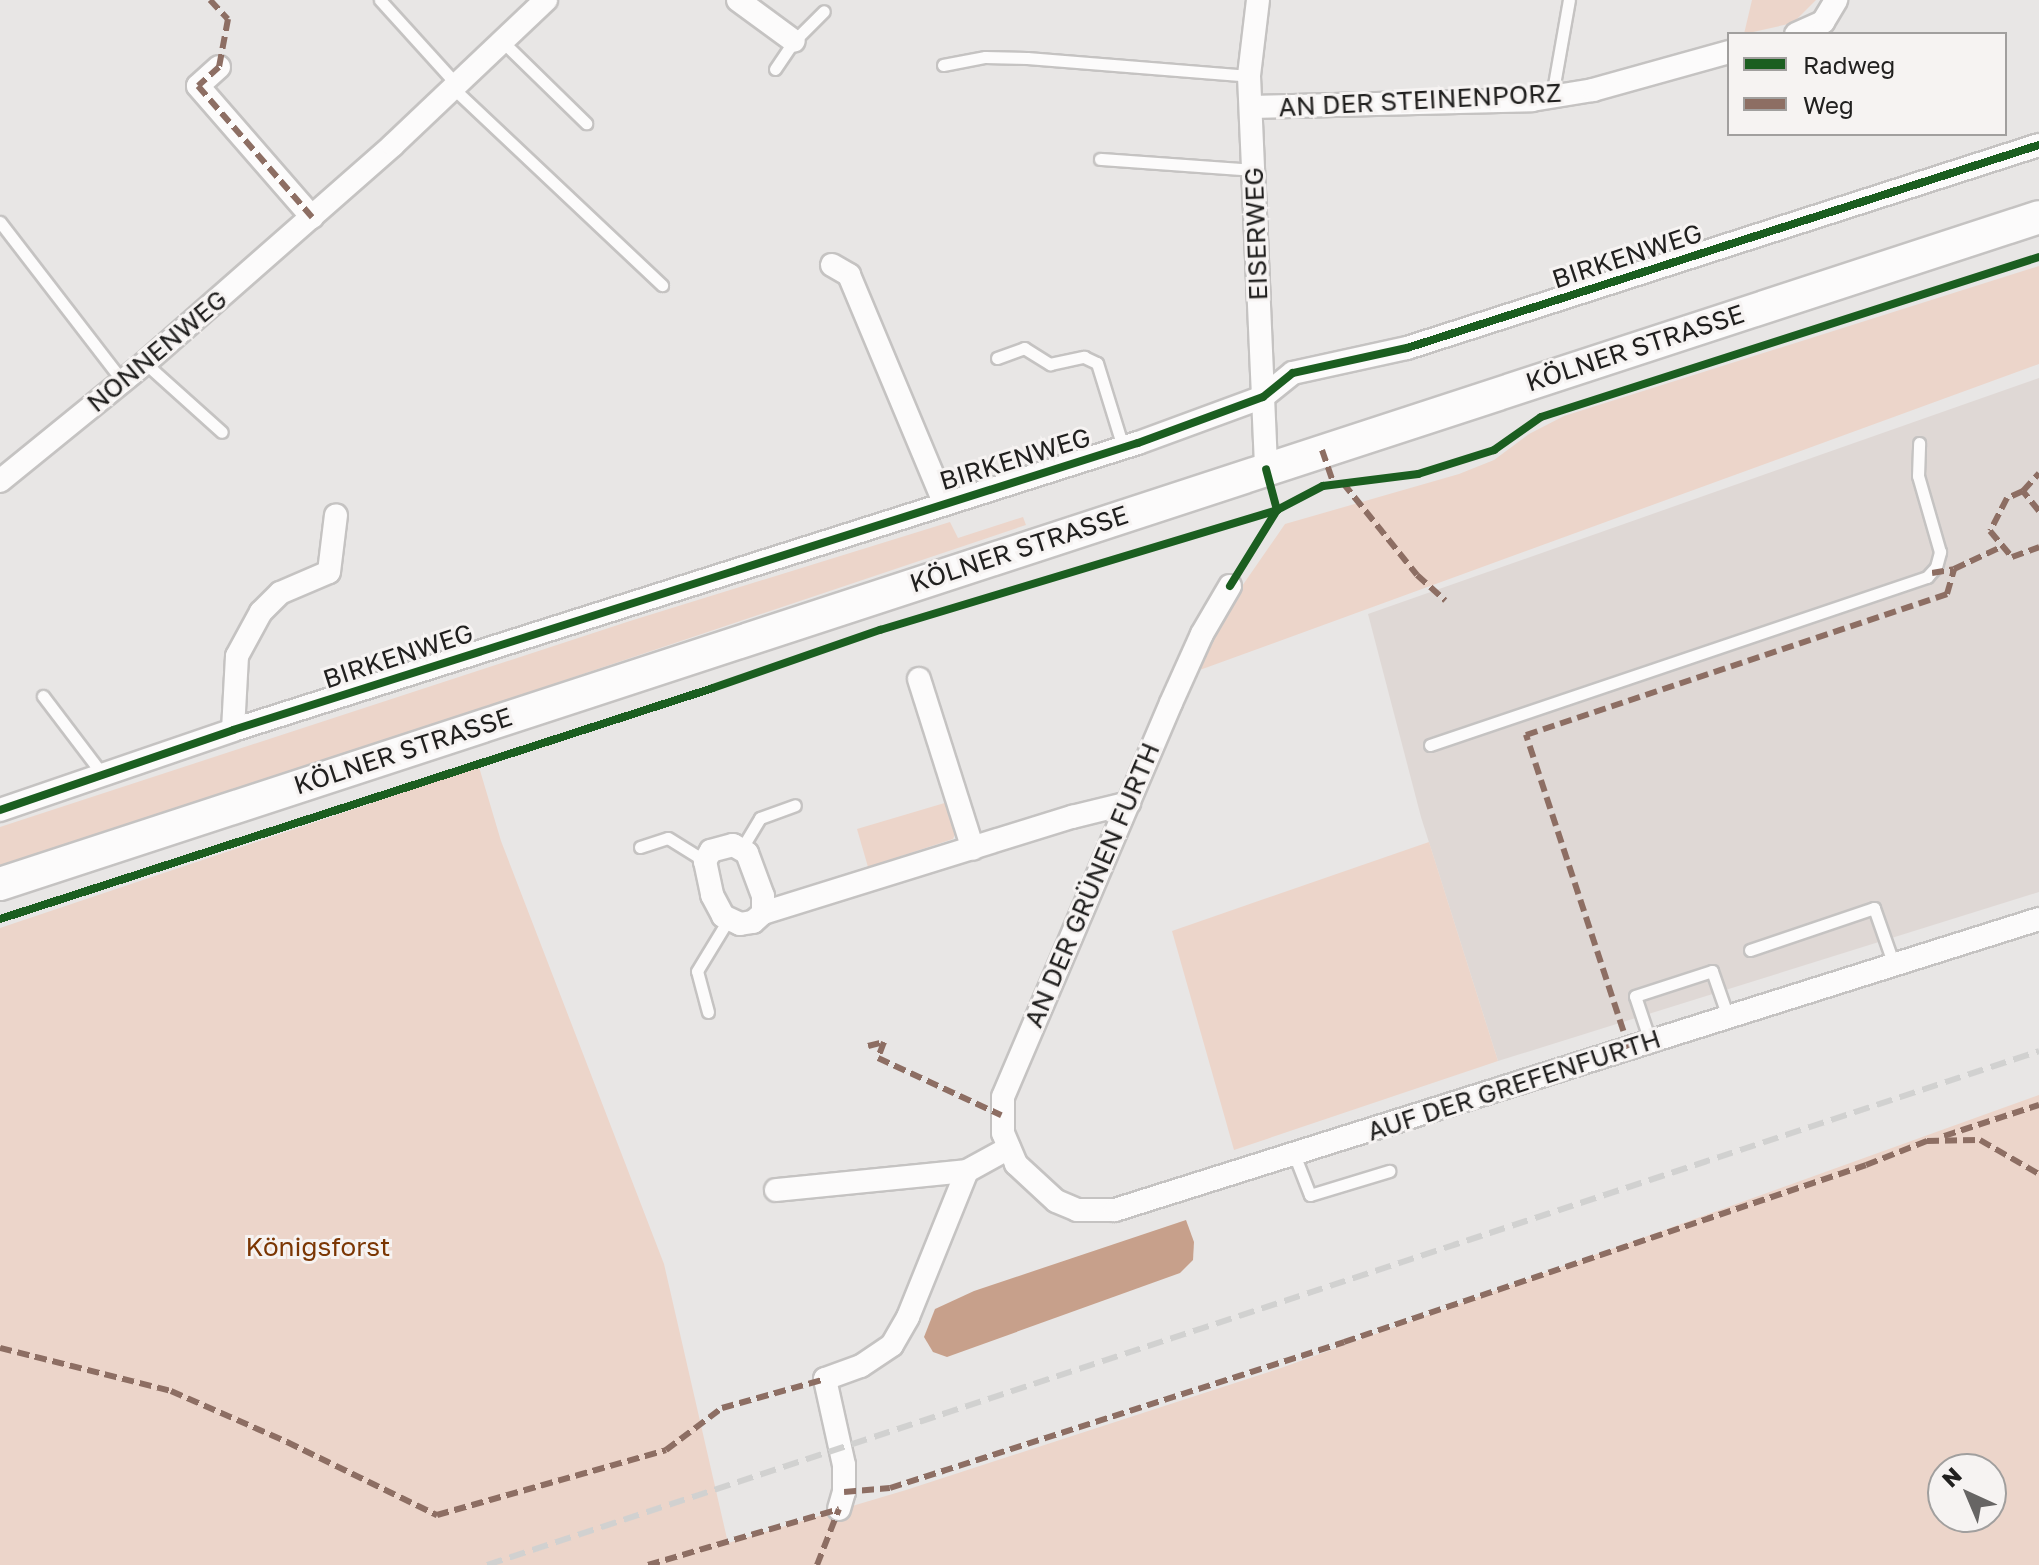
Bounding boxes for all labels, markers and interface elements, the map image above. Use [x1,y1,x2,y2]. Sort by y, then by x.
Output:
legend [1727,32,2007,136]
text: Radweg [1803,50,1895,79]
street label: AN DER STEINENPORZ [1278,77,1562,123]
text: Weg [1803,90,1854,119]
street label: EISERWEG [1238,167,1274,301]
street label: BIRKENWEG [1548,217,1706,295]
street label: NONNENWEG [81,283,233,419]
street label: KÖLNER STRASSE [1522,298,1748,398]
street label: BIRKENWEG [936,421,1094,497]
street label: KÖLNER STRASSE [906,499,1132,599]
street label: BIRKENWEG [319,617,477,695]
street label: KÖLNER STRASSE [290,701,516,801]
street label: AN DER GRÜNEN FURTH [1018,738,1166,1032]
street label: AUF DER GREFENFURTH [1363,1023,1665,1147]
park label: Königsforst [246,1231,390,1263]
north arrow [1927,1453,2007,1533]
text: N [1936,1461,1967,1492]

